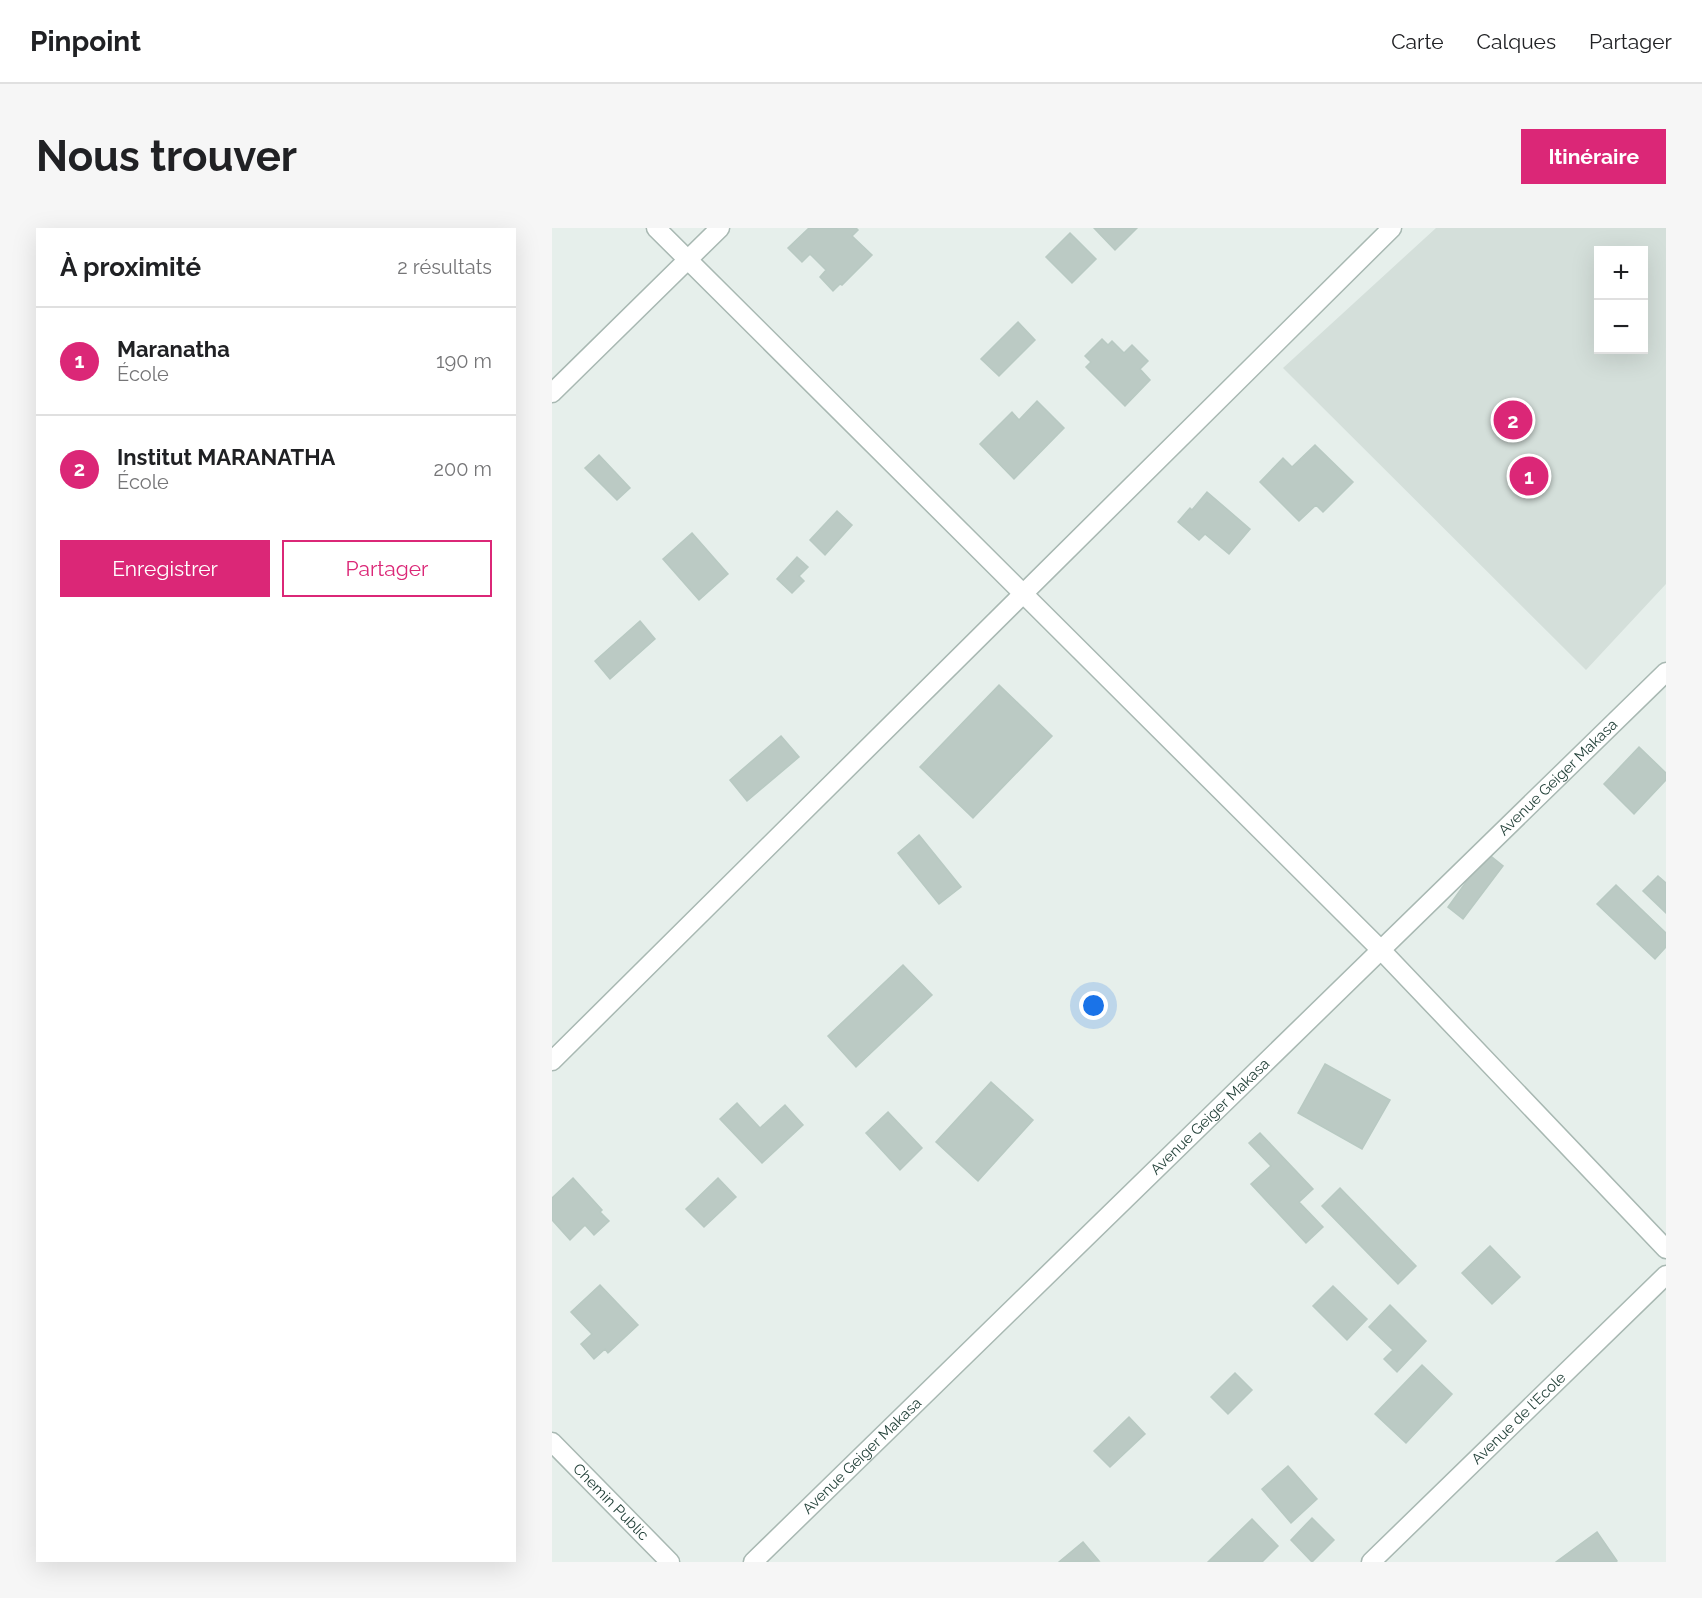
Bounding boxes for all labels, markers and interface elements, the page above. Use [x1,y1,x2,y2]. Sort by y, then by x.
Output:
text: Pinpoint [30,25,141,58]
text: Carte [1391,29,1444,54]
text: Calques [1477,29,1556,54]
text: Partager [1589,29,1672,54]
button: Itinéraire [1521,129,1666,184]
text: Nous trouver [36,132,297,181]
map controls [1594,246,1648,354]
button: + [1594,246,1648,300]
text: À proximité [60,252,201,282]
text: 2 résultats [397,255,492,279]
button: − [1594,300,1648,354]
text: Maranatha [117,336,230,362]
text: 1 [75,349,84,373]
text: 190 m [436,349,492,373]
text: École [117,362,169,386]
pin: 2 [1494,398,1532,442]
text: Institut MARANATHA [117,444,335,470]
pin: 1 [1510,454,1548,498]
text: 2 [74,457,85,481]
text: 200 m [434,457,492,481]
text: École [117,470,169,494]
button: Enregistrer [60,540,270,597]
button: Partager [282,540,492,597]
street label: Avenue Geiger Makasa [1495,715,1621,839]
your location [1079,991,1108,1020]
street label: Avenue Geiger Makasa [1147,1055,1273,1179]
street label: Avenue de l'Ecole [1468,1368,1570,1468]
street label: Avenue Geiger Makasa [799,1394,925,1518]
street label: Chemin Public [569,1460,653,1544]

